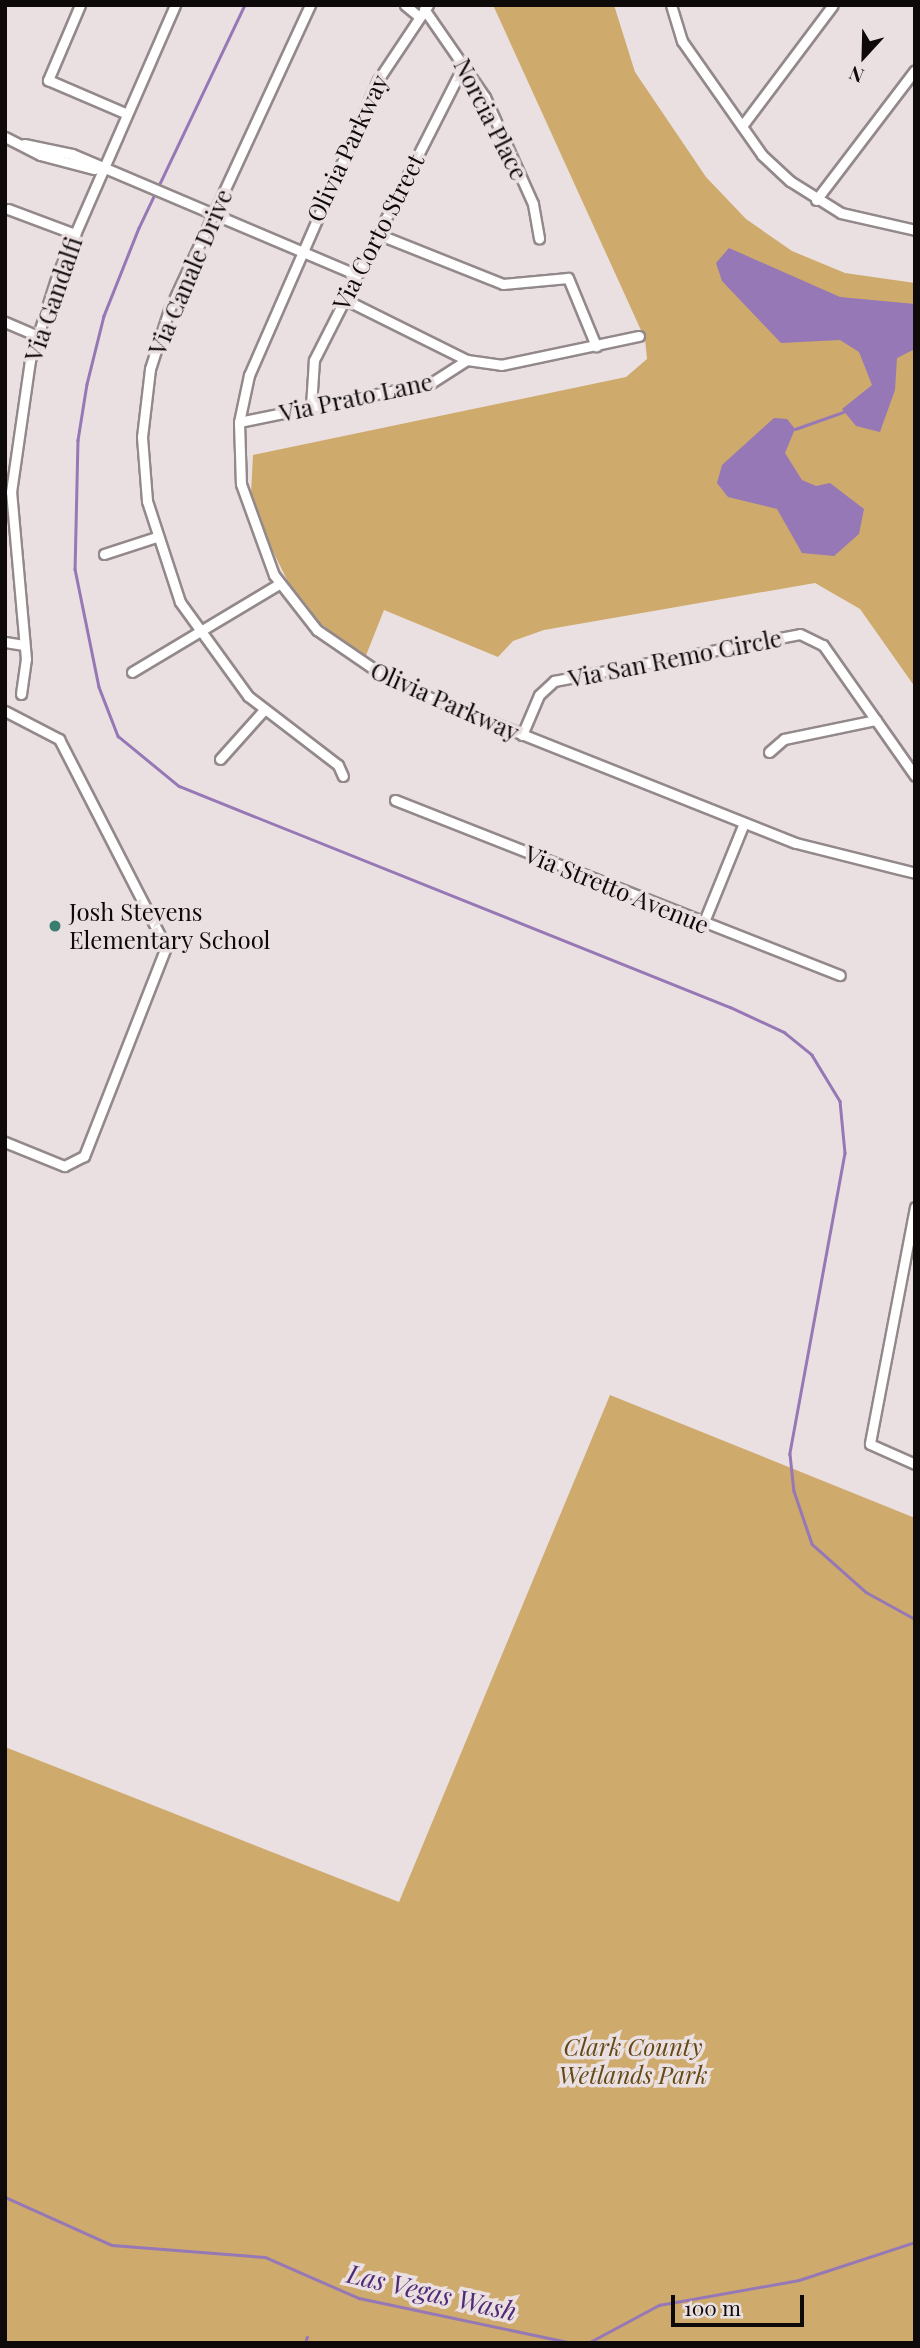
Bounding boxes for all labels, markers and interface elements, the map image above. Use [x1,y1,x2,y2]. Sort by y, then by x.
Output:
north arrow [829,21,899,91]
street label: Norcia Place [448,53,534,185]
text: N [845,61,867,90]
street label: Olivia Parkway [300,70,394,226]
street label: Via Corto Street [326,149,430,315]
street label: Via Canale Drive [142,185,238,359]
street label: Via Gandalfi [18,233,88,365]
street label: Via Prato Lane [277,367,435,427]
street label: Via San Remo Circle [566,623,784,693]
street label: Olivia Parkway [366,655,524,747]
street label: Via Stretto Avenue [520,839,714,939]
place label: Josh Stevens Elementary School [69,898,271,954]
marker: Josh Stevens Elementary School [47,918,63,934]
park label: Clark County Wetlands Park [558,2033,708,2089]
water label: Las Vegas Wash [344,2257,520,2327]
scale bar [675,2282,808,2326]
text: 100 m [684,2293,741,2321]

